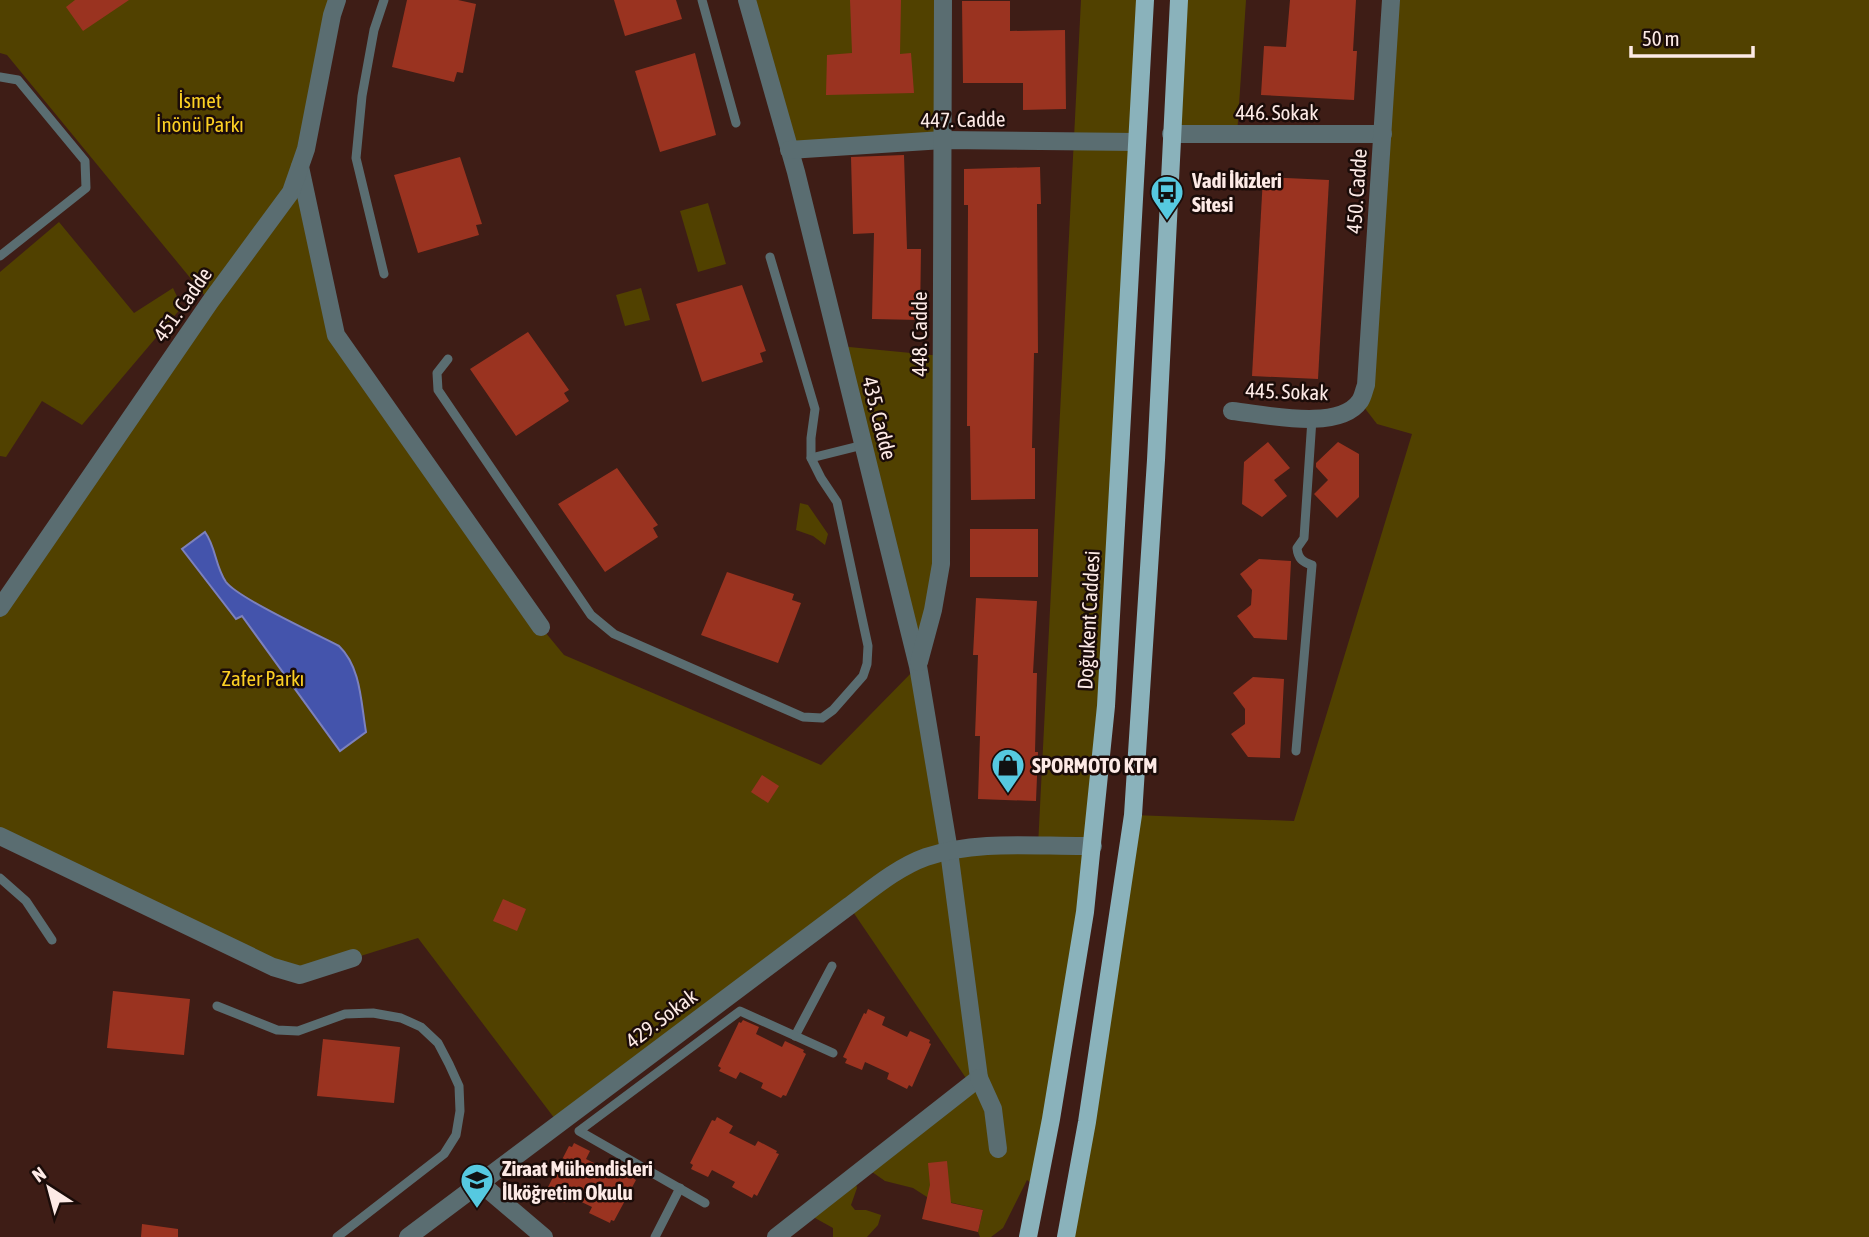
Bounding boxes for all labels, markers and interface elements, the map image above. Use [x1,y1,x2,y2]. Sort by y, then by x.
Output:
scale bar [1631,14,1754,58]
text: 50 m [1642,26,1680,50]
park label: İsmet İnönü Parkı [156,88,244,136]
street label: 446. Sokak [1235,100,1319,124]
street label: 447. Cadde [920,106,1006,132]
street label: 450. Cadde [1341,148,1371,234]
place label: Vadi İkizleri Sitesi [1191,168,1282,216]
bus stop icon: Vadi İkizleri Sitesi [1148,173,1186,222]
street label: 451. Cadde [148,262,216,346]
street label: 448. Cadde [907,292,931,376]
street label: 435. Cadde [858,374,902,462]
street label: 445. Sokak [1245,378,1329,404]
street label: Doğukent Caddesi [1072,550,1104,690]
park label: Zafer Parkı [222,666,304,690]
shop icon: SPORMOTO KTM [989,746,1027,795]
place label: SPORMOTO KTM [1032,753,1157,777]
street label: 429. Sokak [621,983,701,1053]
north arrow [14,1153,84,1223]
place label: Ziraat Mühendisleri İlköğretim Okulu [502,1156,653,1204]
school or university icon: Ziraat Mühendisleri İlköğretim Okulu [458,1161,496,1210]
text: N [28,1162,50,1186]

